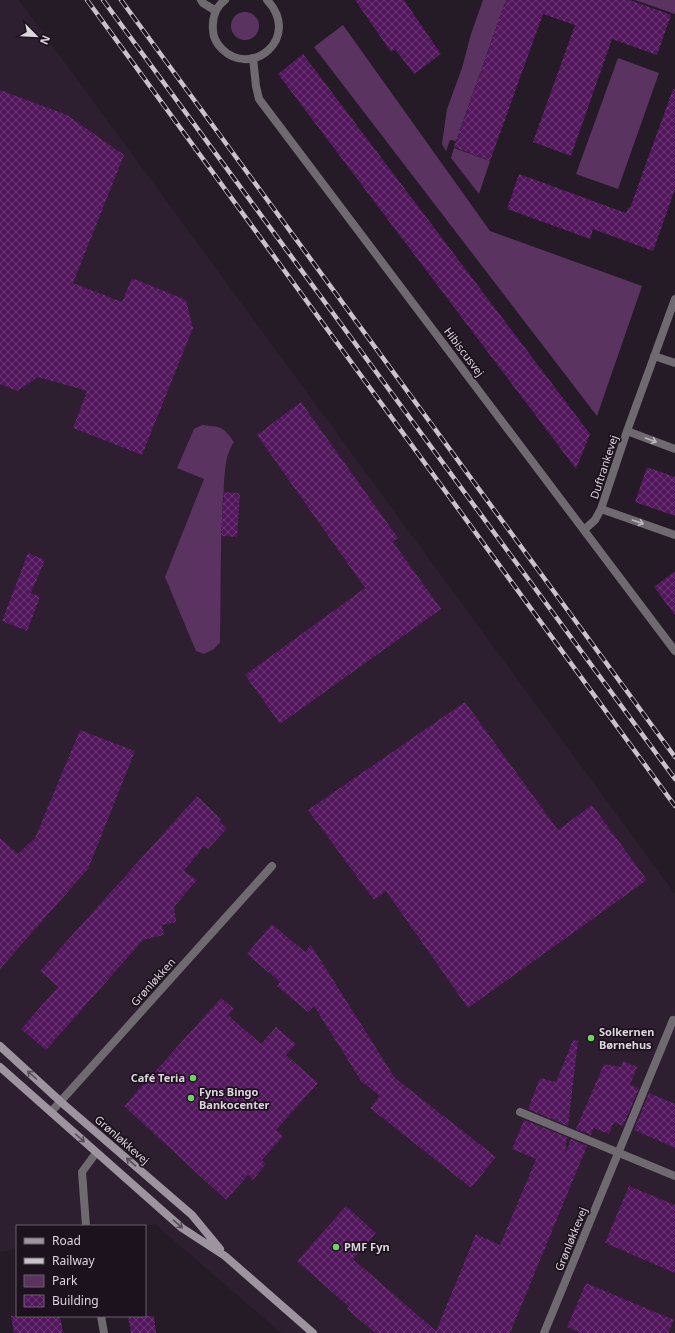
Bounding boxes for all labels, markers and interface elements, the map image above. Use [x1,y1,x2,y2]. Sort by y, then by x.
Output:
north arrow [16,16,56,56]
text: N [37,33,54,47]
street label: Hibiscusvej [441,324,488,379]
street label: Duftrankevej [586,433,621,501]
one-way arrow [644,437,657,444]
one-way arrow [631,518,643,526]
street label: Grønløkken [127,954,178,1009]
place label: Solkernen Børnehus [599,1024,654,1052]
marker: Solkernen Børnehus [586,1033,596,1043]
place label: Café Teria [131,1070,185,1085]
one-way arrow [27,1071,37,1080]
marker: Café Teria [188,1073,198,1083]
place label: Fyns Bingo Bankocenter [199,1084,269,1112]
marker: Fyns Bingo Bankocenter [186,1093,196,1103]
street label: Grønløkkevej [92,1112,153,1167]
one-way arrow [75,1134,85,1143]
one-way arrow [126,1158,136,1167]
street label: Grønløkkevej [551,1205,590,1273]
one-way arrow [172,1220,183,1229]
legend [16,1225,146,1317]
text: Road [52,1232,81,1249]
place label: PMF Fyn [344,1239,390,1254]
marker: PMF Fyn [331,1242,341,1252]
text: Railway [52,1252,96,1269]
text: Park [52,1272,78,1289]
text: Building [52,1292,99,1309]

